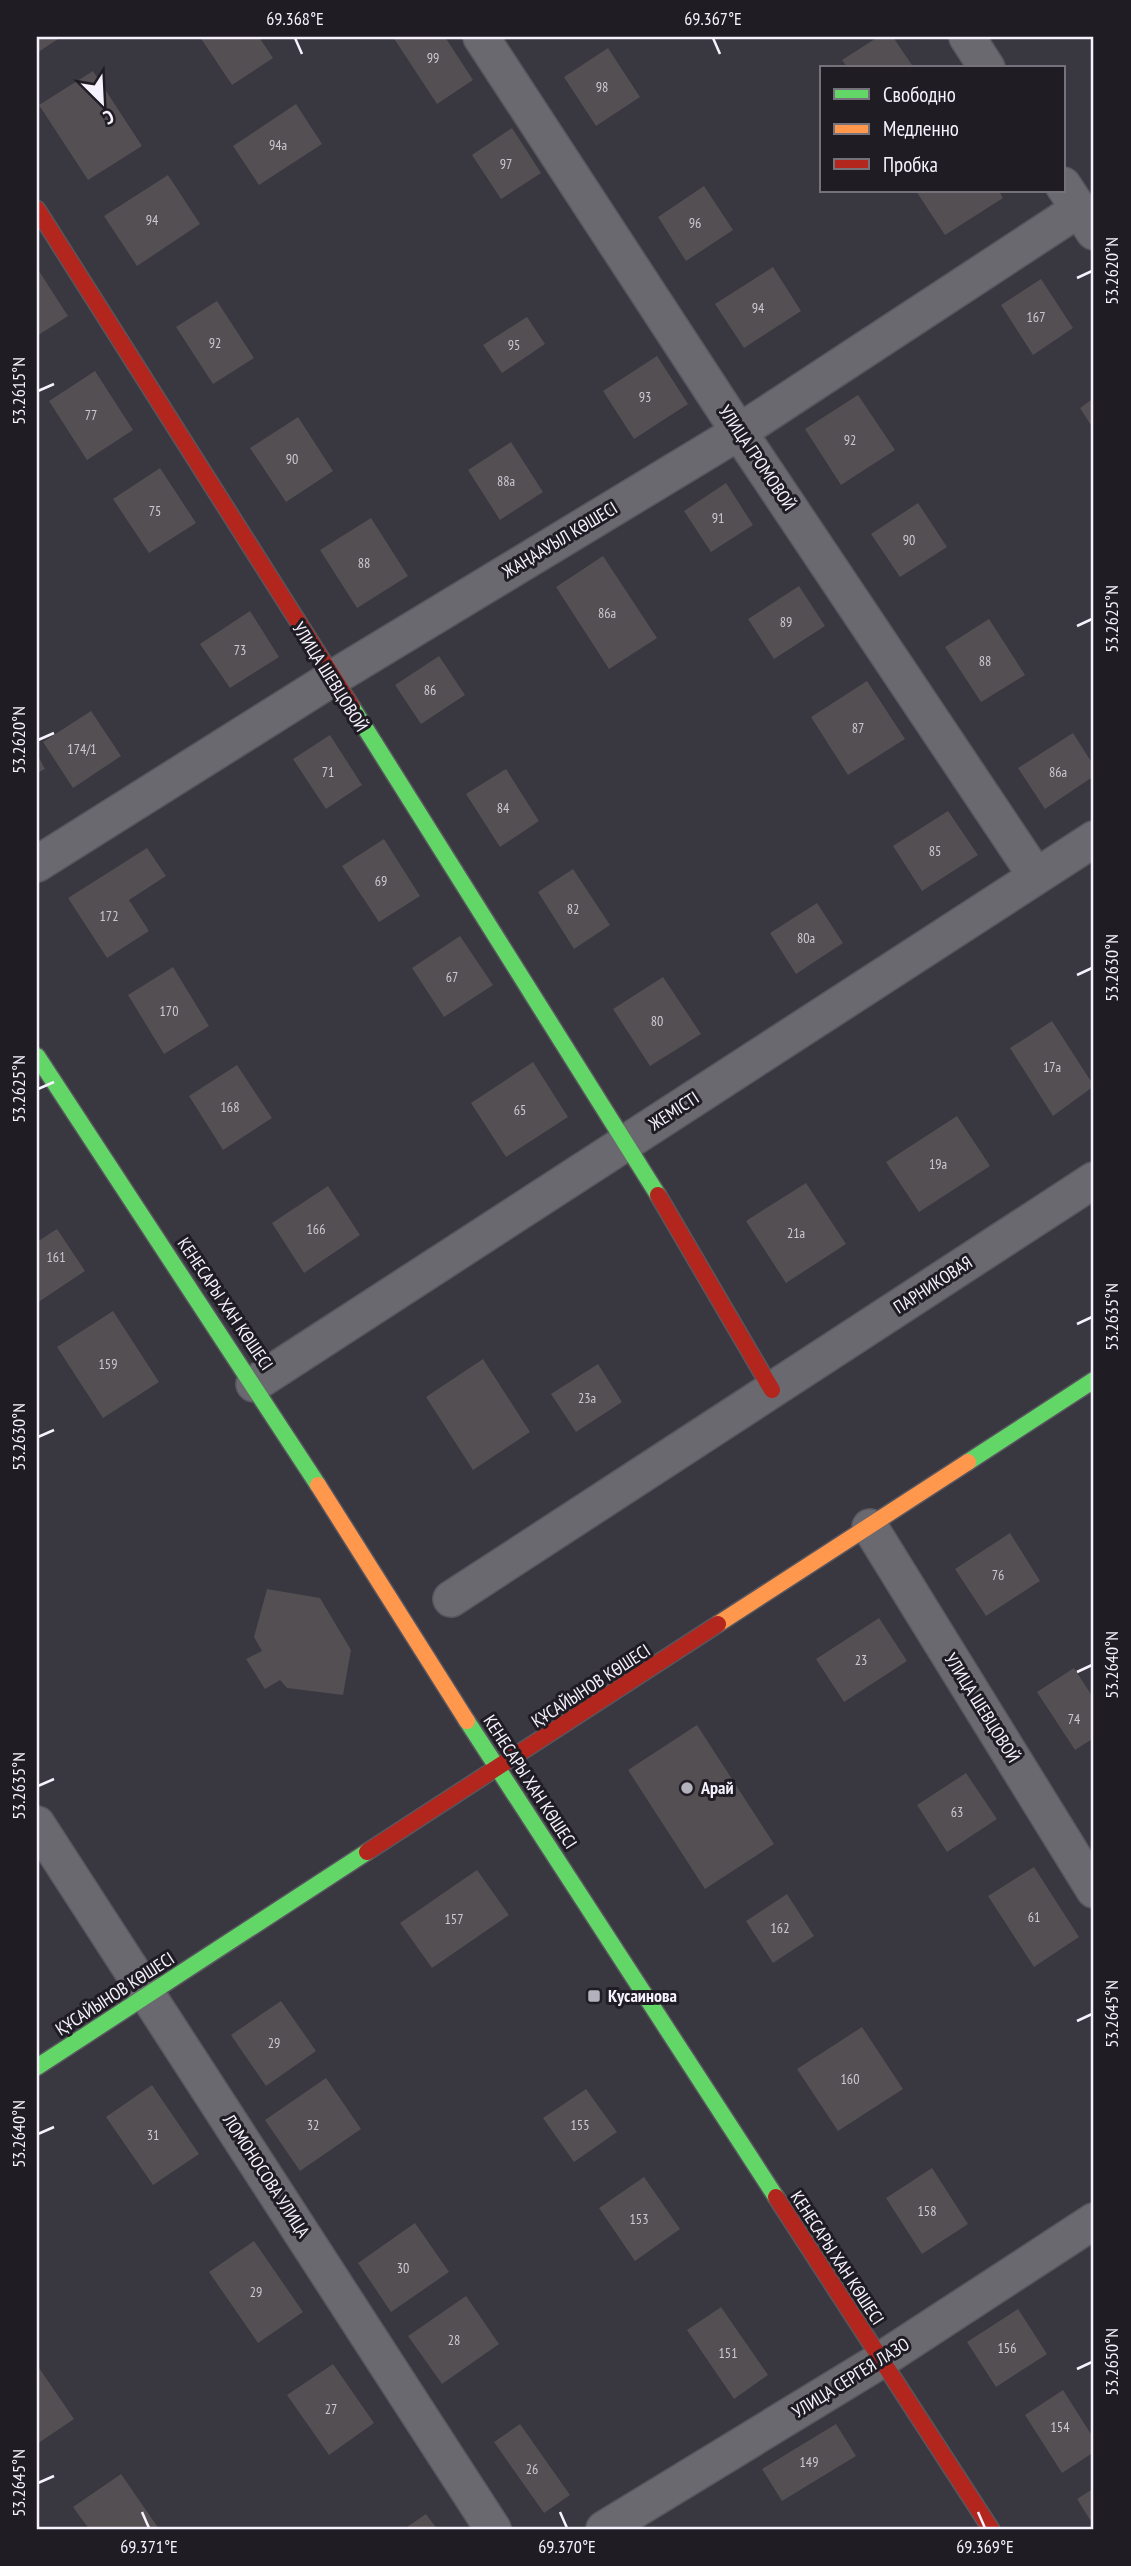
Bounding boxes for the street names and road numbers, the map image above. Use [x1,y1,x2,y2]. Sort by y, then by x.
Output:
street label: УЛИЦА ГРОМОВОЙ [714,401,801,515]
street label: ЖАҢААУЫЛ КӨШЕСІ [497,496,621,583]
street label: УЛИЦА ШЕВЦОВОЙ [288,618,373,736]
street label: ЖЕМІСТІ [643,1086,703,1136]
street label: КЕНЕСАРЫ ХАН КӨШЕСІ [173,1233,278,1374]
street label: ПАРНИКОВАЯ [889,1251,976,1319]
street label: ҚҰСАЙЫНОВ КӨШЕСІ [527,1639,654,1733]
street label: УЛИЦА ШЕВЦОВОЙ [940,1649,1025,1767]
street label: КЕНЕСАРЫ ХАН КӨШЕСІ [479,1710,582,1853]
street label: ҚҰСАЙЫНОВ КӨШЕСІ [51,1947,178,2041]
street label: ЛОМОНОСОВА УЛИЦА [217,2109,315,2242]
street label: КЕНЕСАРЫ ХАН КӨШЕСІ [786,2186,889,2329]
street label: УЛИЦА СЕРГЕЯ ЛАЗО [788,2332,914,2423]

